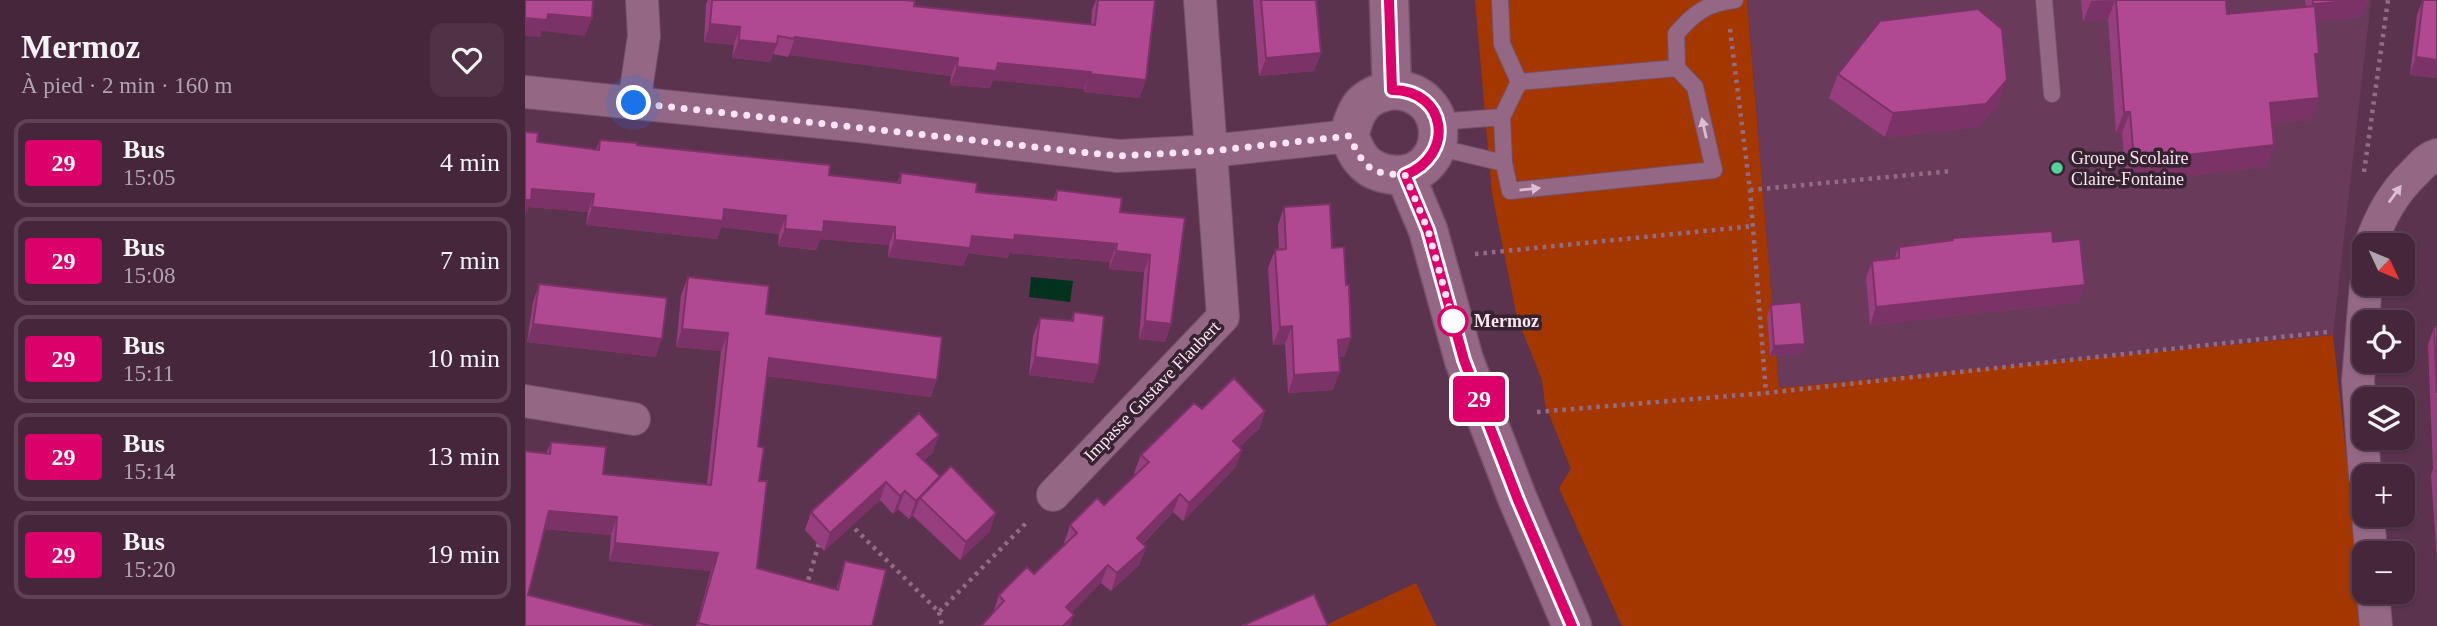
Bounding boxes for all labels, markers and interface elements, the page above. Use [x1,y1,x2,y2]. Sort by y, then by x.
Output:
button: heart [430,23,504,97]
text: Mermoz [21,29,140,65]
text: À pied · 2 min · 160 m [21,73,232,98]
your location [616,85,651,120]
one-way arrow [1699,117,1710,139]
text: Bus [123,135,165,164]
text: 4 min [440,148,500,177]
place label: Groupe Scolaire Claire-Fontaine [2071,148,2188,189]
text: 29 [52,150,76,176]
marker: Groupe Scolaire Claire-Fontaine [2049,160,2065,176]
text: 15:05 [123,165,175,190]
one-way arrow [1519,183,1541,194]
one-way arrow [2388,185,2402,203]
text: Bus [123,233,165,262]
north arrow [2352,233,2415,296]
map controls [2352,233,2415,604]
text: 7 min [440,246,500,275]
text: 29 [52,248,76,274]
text: 15:08 [123,263,175,288]
marker: Mermoz [1438,306,1468,336]
button: locate [2352,310,2415,373]
place label: Mermoz [1474,311,1539,331]
street label: Impasse Gustave Flaubert [1080,317,1224,465]
text: Bus [123,331,165,360]
text: 10 min [427,344,500,373]
text: 29 [52,346,76,372]
text: 15:11 [123,361,175,386]
line badge: 29 [1447,376,1511,422]
text: 29 [1467,386,1491,412]
button: layers [2352,387,2415,450]
text: Bus [123,429,165,458]
text: 13 min [427,442,500,471]
text: 29 [52,444,76,470]
text: 15:14 [123,459,175,484]
button: + [2352,464,2415,527]
text: Bus [123,527,165,556]
text: 19 min [427,540,500,569]
button: − [2352,541,2415,604]
text: 29 [52,542,76,568]
text: 15:20 [123,557,175,582]

